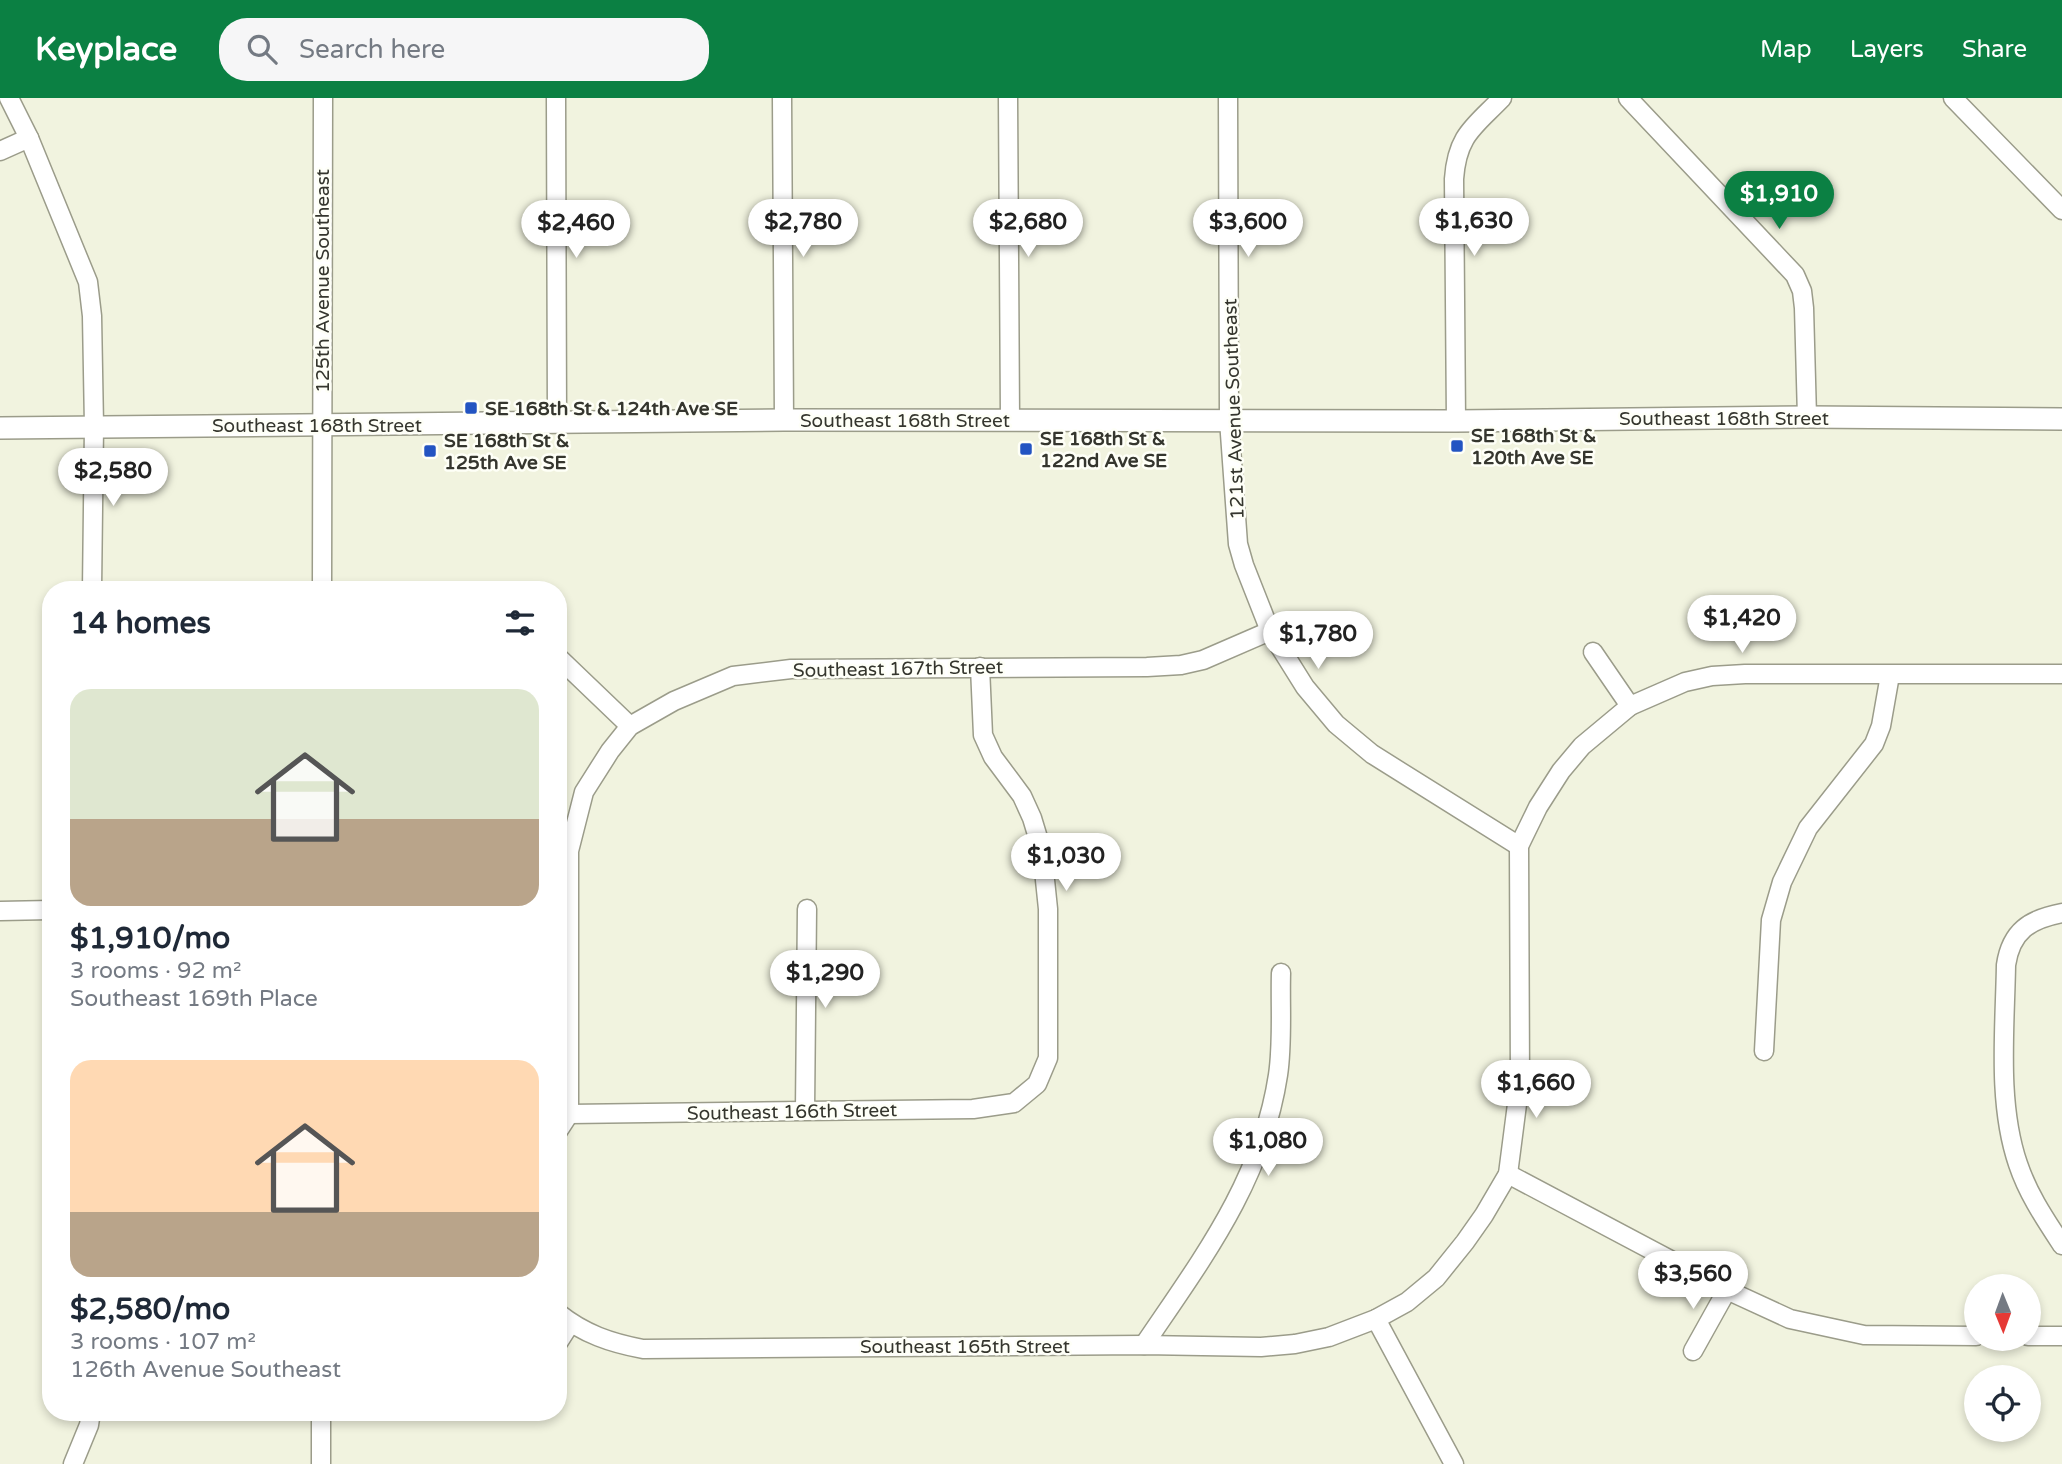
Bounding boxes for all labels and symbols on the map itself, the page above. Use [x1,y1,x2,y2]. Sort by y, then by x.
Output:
street label: 125th Avenue Southeast [312,169,334,393]
pin: $1,910 [1722,172,1836,231]
pin: $1,630 [1417,198,1531,258]
pin: $2,460 [519,200,633,260]
pin: $2,780 [746,200,860,259]
pin: $2,680 [971,200,1085,259]
pin: $3,600 [1191,200,1305,259]
street label: 121st Avenue Southeast [1219,298,1249,520]
place label: SE 168th St & 124th Ave SE [485,398,738,420]
marker: SE 168th St & 124th Ave SE [463,400,479,416]
street label: Southeast 168th Street [1619,408,1829,430]
street label: Southeast 168th Street [800,410,1010,432]
street label: Southeast 168th Street [212,415,422,437]
place label: SE 168th St & 120th Ave SE [1471,425,1597,469]
place label: SE 168th St & 122nd Ave SE [1040,428,1167,472]
place label: SE 168th St & 125th Ave SE [444,430,570,474]
marker: SE 168th St & 120th Ave SE [1449,438,1465,454]
marker: SE 168th St & 122nd Ave SE [1018,441,1034,457]
marker: SE 168th St & 125th Ave SE [422,443,438,459]
pin: $2,580 [56,448,170,508]
pin: $1,420 [1685,596,1799,655]
pin: $1,780 [1261,612,1375,671]
street label: Southeast 167th Street [793,656,1003,682]
pin: $1,030 [1009,834,1123,893]
pin: $1,290 [768,950,882,1010]
pin: $1,660 [1479,1060,1593,1120]
street label: Southeast 166th Street [687,1099,897,1125]
pin: $1,080 [1211,1118,1325,1178]
pin: $3,560 [1636,1252,1750,1311]
north arrow [1964,1274,2040,1351]
street label: Southeast 165th Street [860,1336,1070,1358]

